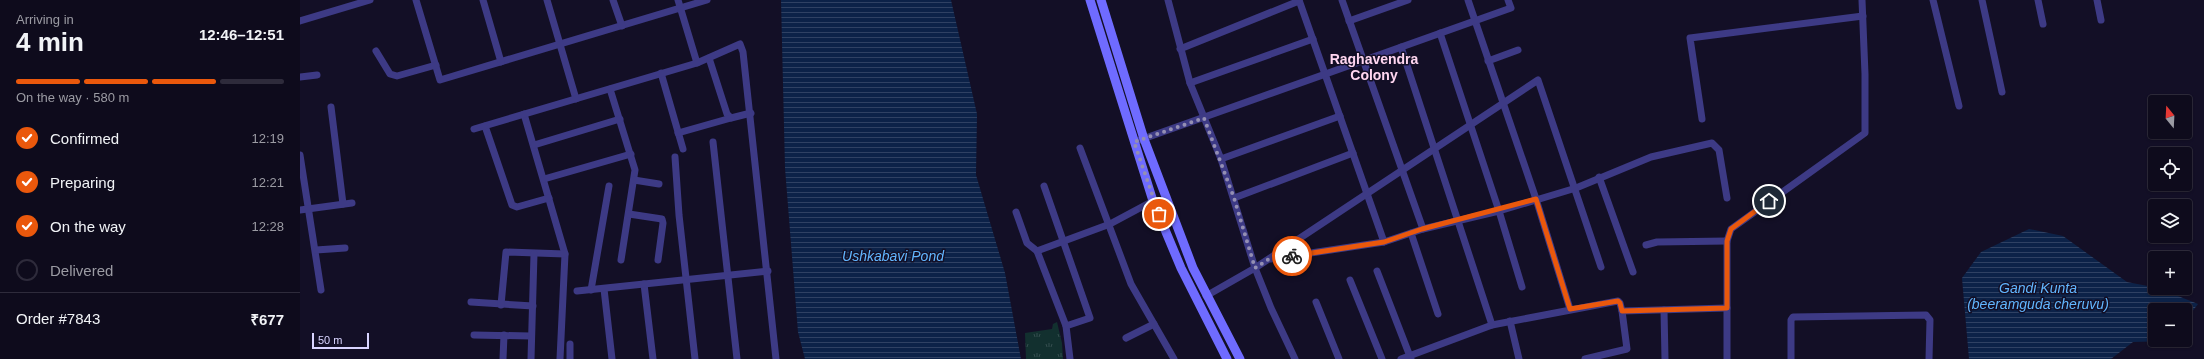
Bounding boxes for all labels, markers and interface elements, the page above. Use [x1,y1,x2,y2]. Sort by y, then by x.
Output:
text: Arriving in [16,12,74,27]
text: 12:46–12:51 [199,26,284,43]
text: 4 min [16,27,84,57]
district label: Raghavendra Colony [1330,51,1419,83]
text: On the way · 580 m [16,90,129,105]
north arrow [2148,95,2192,139]
map controls [2148,95,2192,347]
icon: check [16,127,38,149]
text: Confirmed [50,130,119,147]
text: 12:19 [251,131,284,146]
button: locate [2148,147,2192,191]
icon: check [16,171,38,193]
text: Preparing [50,174,115,191]
text: 12:21 [251,175,284,190]
pin [1752,184,1786,218]
icon: home [1758,190,1780,212]
pin [1142,197,1176,231]
button: layers [2148,199,2192,243]
icon: bag [1148,203,1170,225]
icon: check [16,215,38,237]
text: On the way [50,218,126,235]
text: 12:28 [251,219,284,234]
courier [1272,236,1312,276]
icon: bike [1281,245,1303,267]
water label: Ushkabavi Pond [842,248,945,264]
button: + [2148,251,2192,295]
text: Delivered [50,262,113,279]
water label: Gandi Kunta (beeramguda cheruvu) [1967,280,2109,312]
button: − [2148,303,2192,347]
text: Order #7843 [16,310,100,327]
text: ₹677 [250,311,284,328]
scale bar [312,331,369,350]
text: 50 m [318,334,342,346]

